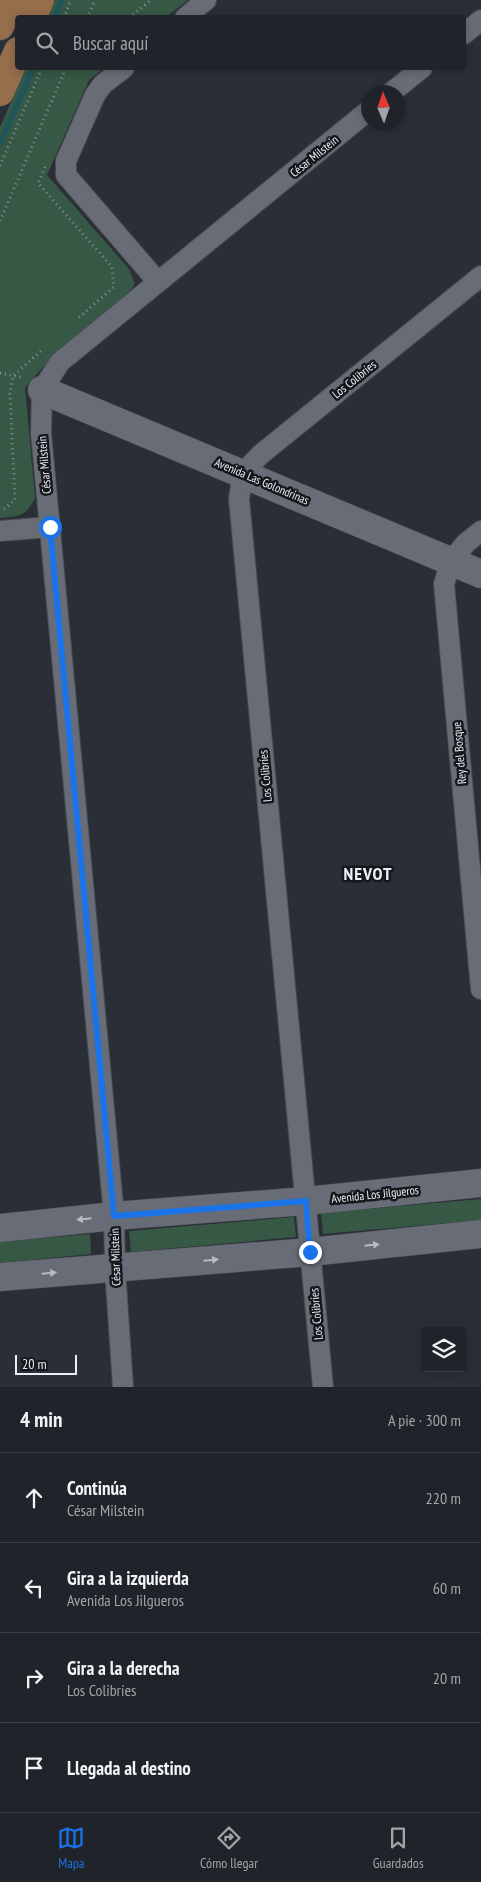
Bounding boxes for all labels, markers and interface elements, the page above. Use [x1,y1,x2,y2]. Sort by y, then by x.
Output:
search box [15,15,466,70]
icon: search [33,29,61,57]
text: Buscar aquí [73,31,148,55]
north arrow [361,85,406,130]
street label: César Milstein [287,132,341,180]
street label: Los Colibríes [329,357,379,401]
street label: César Milstein [34,435,54,495]
street label: Avenida Las Golondrinas [213,454,311,508]
route start [39,516,62,539]
street label: Rey del Bosque [449,721,469,785]
street label: Los Colibríes [255,749,275,803]
district label: NEVOT [343,862,393,885]
street label: Avenida Los Jilgueros [331,1182,419,1206]
one-way arrow [76,1215,92,1223]
street label: César Milstein [106,1228,124,1286]
route end [299,1241,322,1264]
one-way arrow [365,1241,381,1249]
one-way arrow [203,1256,219,1264]
one-way arrow [41,1269,57,1277]
street label: Los Colibríes [306,1287,326,1341]
map controls [421,1327,466,1372]
button: layers [421,1327,466,1372]
scale bar [15,1352,78,1375]
text: 20 m [22,1355,47,1373]
text: 4 min [20,1406,62,1433]
text: A pie · 300 m [388,1410,461,1430]
text: Continúa [67,1476,127,1500]
icon: ahead [20,1484,48,1512]
text: 220 m [426,1488,461,1508]
text: César Milstein [67,1500,144,1520]
text: Gira a la izquierda [67,1566,189,1590]
icon: left [20,1574,48,1602]
text: 60 m [433,1578,461,1598]
text: Avenida Los Jilgueros [67,1590,184,1610]
text: Gira a la derecha [67,1656,180,1680]
icon: right [20,1664,48,1692]
text: 20 m [433,1668,461,1688]
text: Los Colibríes [67,1680,136,1700]
icon: arrive [20,1754,48,1782]
text: Llegada al destino [67,1756,191,1780]
tab: Mapa [57,1824,85,1872]
tab: Cómo llegar [200,1824,258,1872]
tab: Guardados [373,1824,424,1872]

